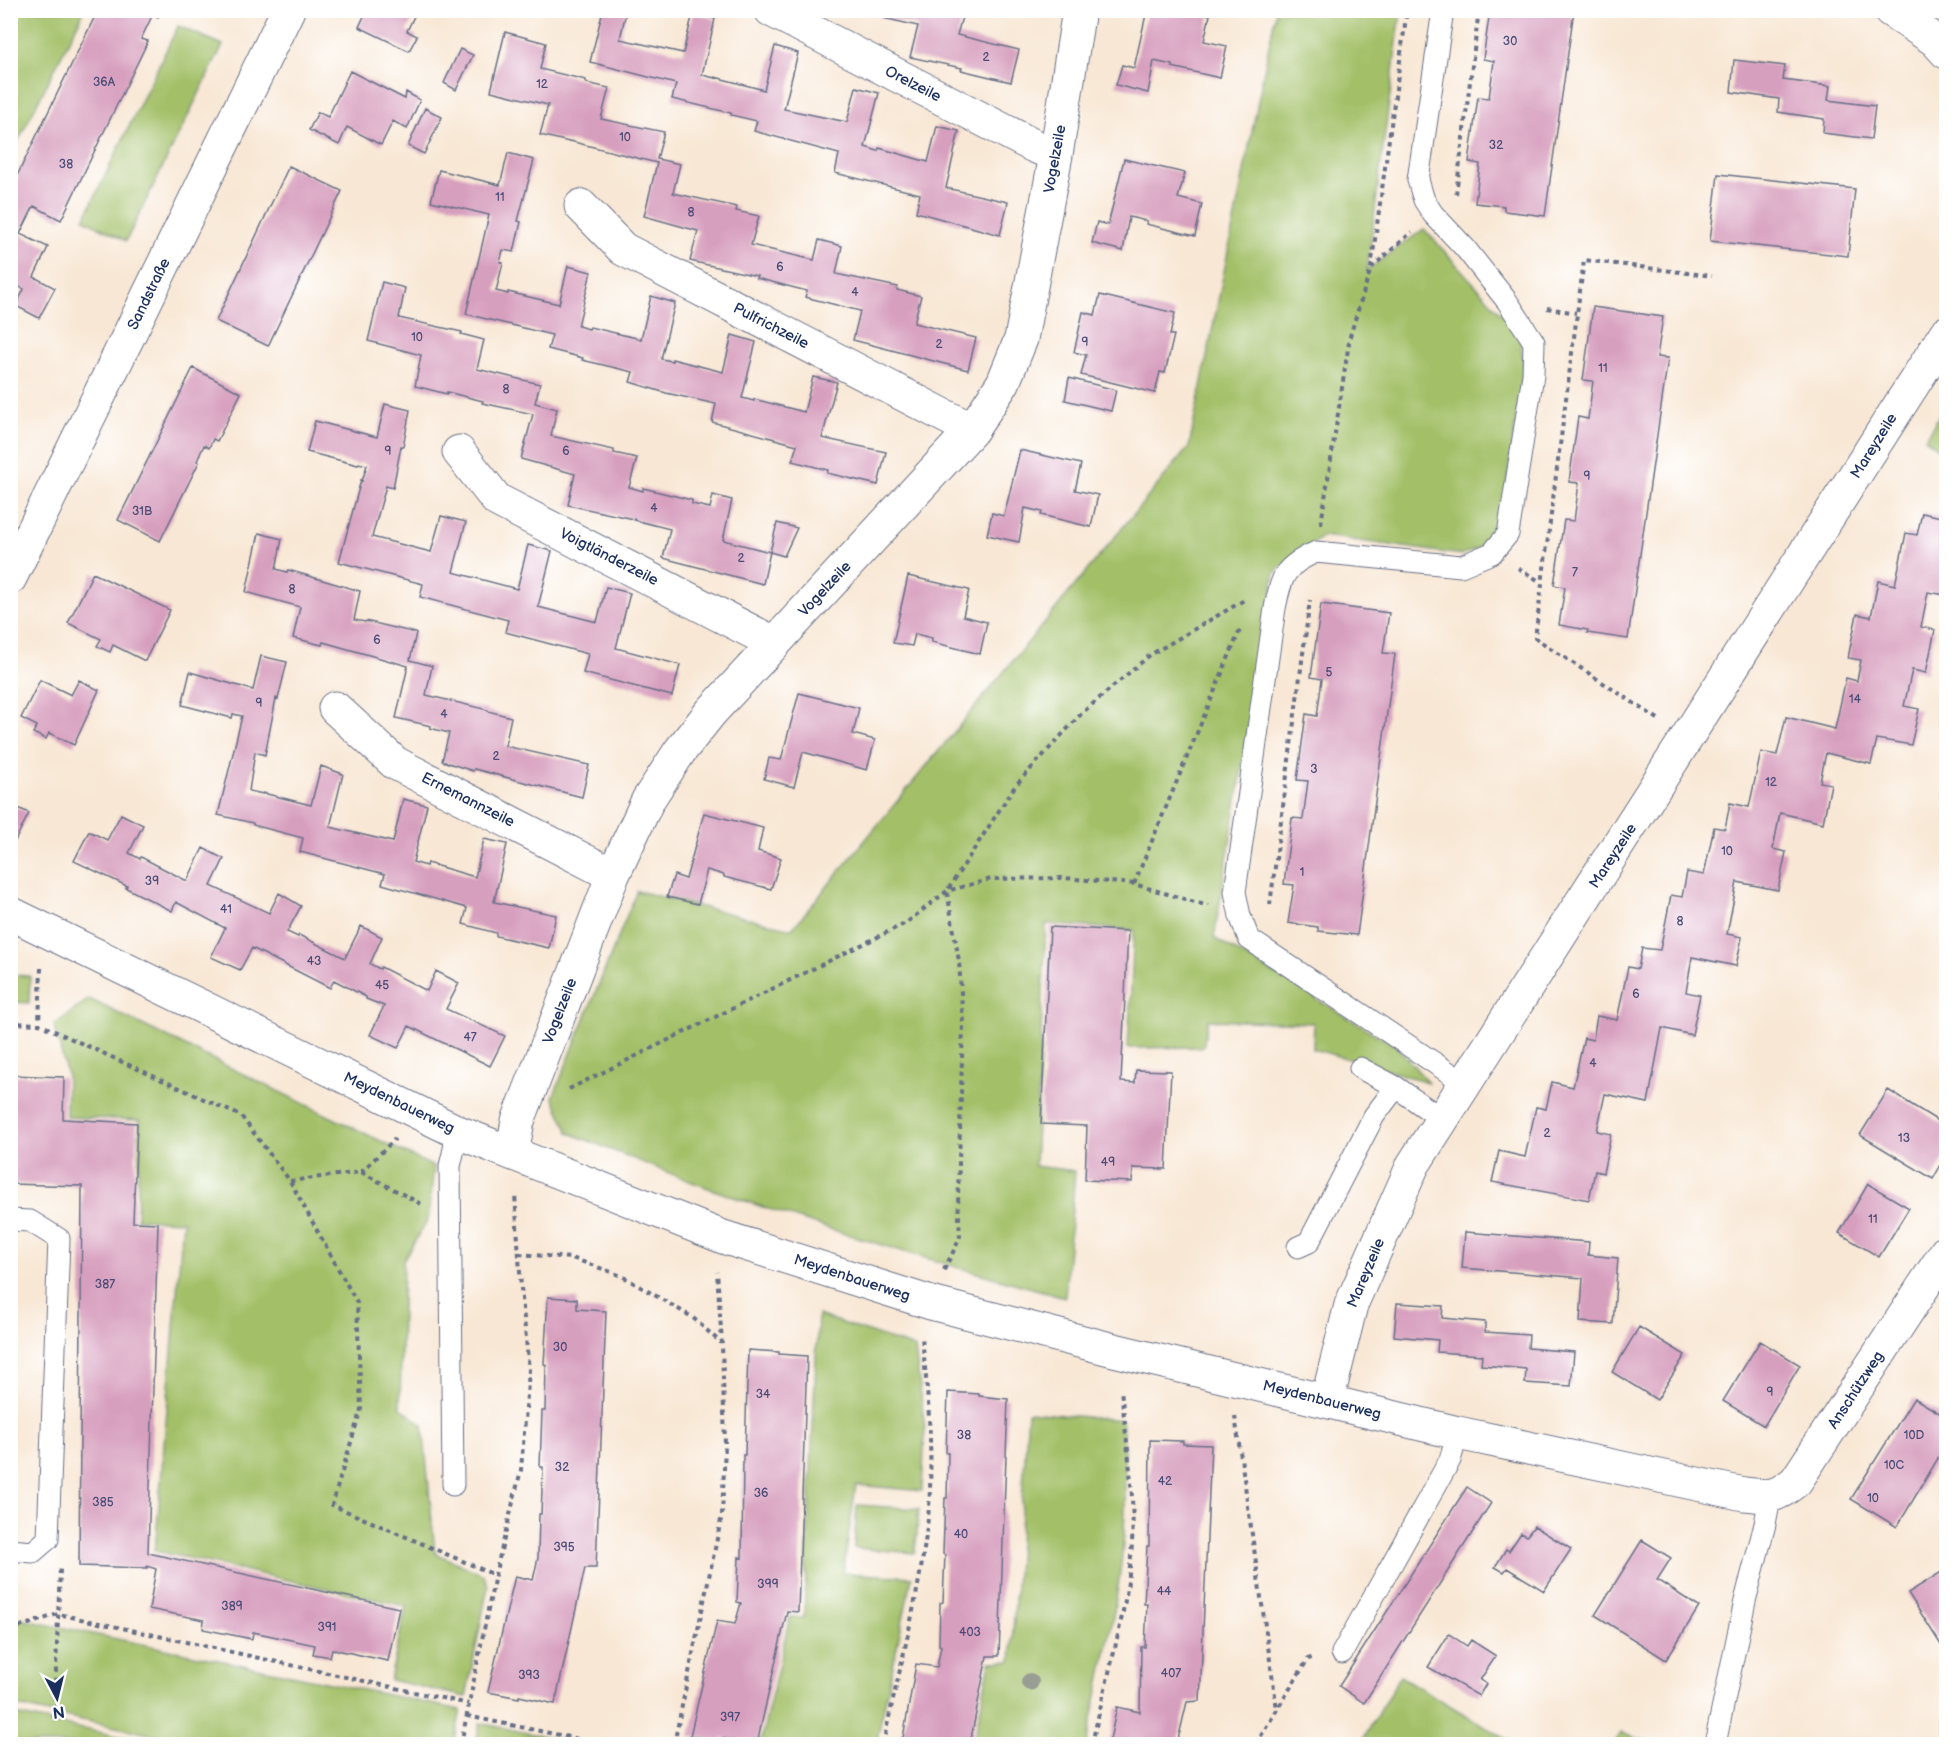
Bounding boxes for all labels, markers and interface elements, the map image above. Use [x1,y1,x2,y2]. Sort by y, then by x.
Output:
house number: 30 [1503,34,1517,49]
house number: 2 [982,50,990,65]
street label: Orelzeile [882,62,944,106]
house number: 36A [93,75,116,90]
house number: 12 [536,77,548,92]
street label: Vogelzeile [1040,123,1070,195]
house number: 10 [619,130,631,145]
house number: 32 [1489,138,1503,153]
house number: 38 [59,157,73,172]
house number: 11 [495,190,505,205]
house number: 8 [688,205,695,220]
street label: Sandstraße [123,255,175,333]
house number: 6 [776,260,784,275]
house number: 4 [851,285,859,300]
street label: Pulfrichzeile [730,299,812,353]
house number: 10 [411,330,423,345]
house number: 9 [1082,335,1089,350]
house number: 2 [935,337,943,352]
house number: 11 [1598,361,1608,376]
house number: 8 [503,382,510,397]
street label: Mareyzeile [1846,410,1902,482]
house number: 9 [385,444,392,459]
house number: 6 [562,444,570,459]
house number: 9 [1584,469,1591,484]
house number: 4 [650,501,658,516]
house number: 31B [132,504,152,519]
street label: Voigtländerzeile [556,524,662,590]
house number: 2 [737,551,745,566]
street label: Vogelzeile [795,557,856,621]
house number: 7 [1572,565,1578,580]
house number: 8 [289,582,296,597]
house number: 6 [373,633,381,648]
house number: 5 [1326,665,1333,680]
house number: 14 [1849,692,1862,707]
house number: 9 [256,696,263,711]
house number: 4 [440,707,448,722]
house number: 2 [492,749,500,764]
house number: 3 [1310,762,1318,777]
street label: Ernemannzeile [418,768,518,832]
house number: 12 [1765,775,1777,790]
street label: Mareyzeile [1585,820,1641,892]
house number: 10 [1721,844,1733,859]
house number: 1 [1300,865,1304,880]
house number: 39 [145,874,159,889]
house number: 41 [220,902,232,917]
house number: 8 [1677,914,1684,929]
house number: 43 [307,954,321,969]
street label: Vogelzeile [539,975,581,1047]
house number: 45 [375,978,389,993]
house number: 6 [1632,987,1640,1002]
house number: 47 [463,1030,477,1045]
house number: 4 [1589,1056,1597,1071]
street label: Meydenbauerweg [340,1068,458,1138]
house number: 2 [1543,1126,1551,1141]
house number: 13 [1898,1131,1910,1146]
house number: 49 [1101,1155,1115,1170]
house number: 11 [1868,1212,1878,1227]
street label: Mareyzeile [1343,1235,1389,1311]
street label: Meydenbauerweg [791,1250,913,1306]
house number: 387 [95,1277,115,1292]
house number: 30 [553,1340,567,1355]
street label: Anschützweg [1824,1348,1888,1432]
street label: Meydenbauerweg [1261,1376,1383,1424]
house number: 9 [1767,1385,1774,1400]
house number: 34 [756,1387,771,1402]
house number: 38 [957,1428,971,1443]
house number: 10D [1904,1428,1924,1443]
house number: 10C [1884,1458,1905,1473]
house number: 32 [555,1460,569,1475]
house number: 42 [1158,1474,1172,1489]
house number: 36 [754,1486,768,1501]
house number: 10 [1867,1491,1879,1506]
house number: 385 [92,1495,114,1510]
house number: 40 [954,1527,968,1542]
house number: 395 [553,1540,575,1555]
house number: 399 [757,1577,779,1592]
house number: 44 [1157,1584,1172,1599]
house number: 389 [221,1599,243,1614]
house number: 391 [318,1620,336,1635]
house number: 403 [959,1625,981,1640]
house number: 407 [1161,1666,1181,1681]
north arrow [27,1668,87,1728]
house number: 393 [518,1668,540,1683]
text: N [52,1701,66,1722]
house number: 397 [720,1710,740,1725]

